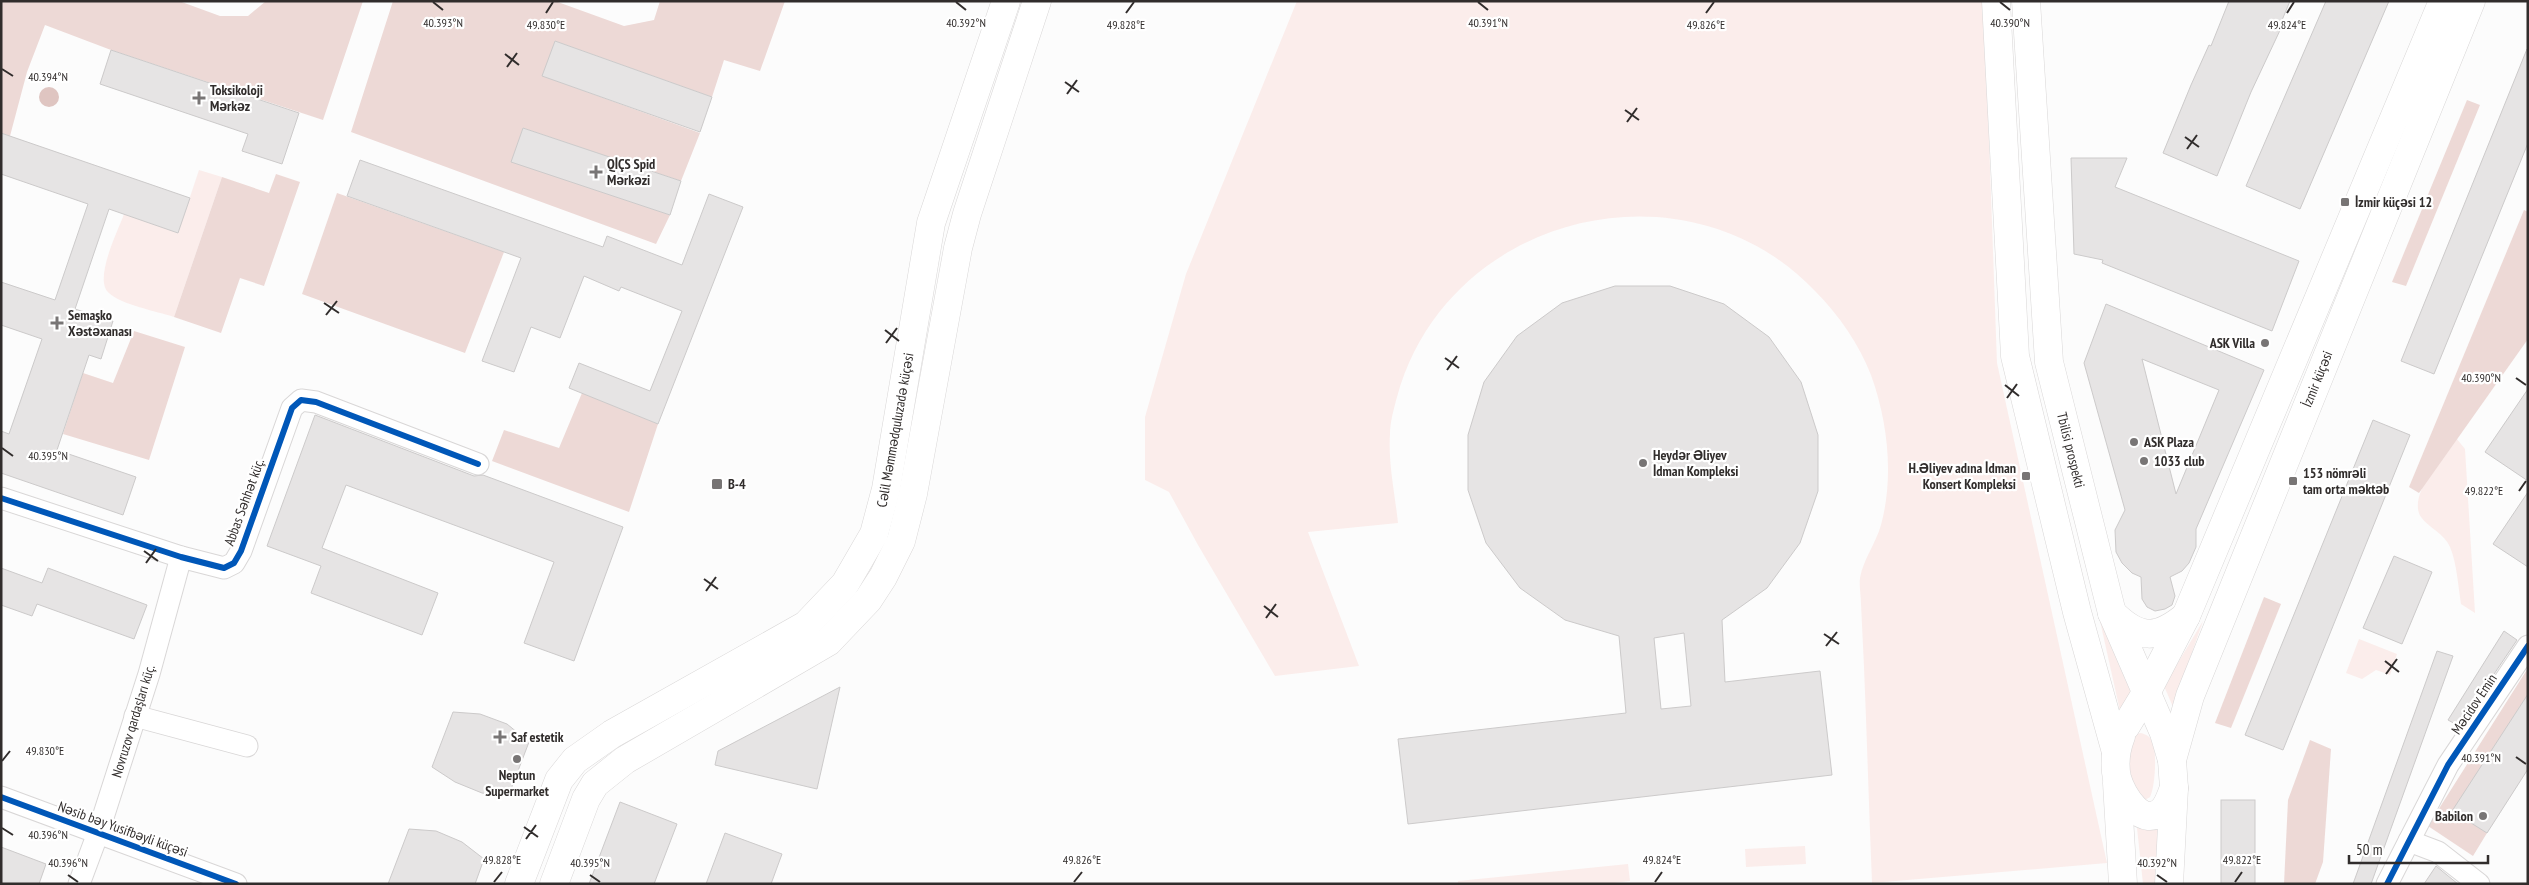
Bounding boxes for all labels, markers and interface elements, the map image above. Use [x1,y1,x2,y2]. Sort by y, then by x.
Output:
text: 40.393°N [423,15,463,30]
text: 40.392°N [946,15,986,30]
text: 40.391°N [1468,15,1508,30]
text: 40.390°N [1990,15,2030,30]
text: 49.830°E [527,17,565,32]
text: 49.828°E [1107,17,1145,32]
text: 49.826°E [1687,17,1725,32]
text: 49.824°E [2268,17,2306,32]
text: 40.394°N [28,69,68,84]
place label: Toksikoloji Mərkəz [210,81,263,115]
marker: Toksikoloji Mərkəz [192,91,206,105]
place label: QİÇS Spid Mərkəzi [607,155,655,189]
marker: QİÇS Spid Mərkəzi [589,165,603,179]
place label: İzmir küçəsi 12 [2355,193,2432,211]
marker: İzmir küçəsi 12 [2339,196,2351,208]
place label: Semaşko Xəstəxanası [68,306,132,340]
marker: Semaşko Xəstəxanası [50,316,64,330]
place label: ASK Villa [2209,334,2255,352]
marker: ASK Villa [2259,337,2271,349]
street label: İzmir küçəsi [2298,348,2336,410]
street label: Cəlil Məmmədquluzadə küçəsi [873,351,917,509]
text: 40.390°N [2461,370,2501,385]
street label: Tbilisi prospekti [2053,410,2089,490]
place label: ASK Plaza [2143,433,2194,451]
marker: ASK Plaza [2128,436,2140,448]
place label: Heydər Əliyev İdman Kompleksi [1653,446,1738,480]
text: 40.395°N [28,448,68,463]
place label: 1033 club [2154,452,2204,470]
marker: 1033 club [2138,455,2150,467]
street label: Abbas Səhhət küç. [220,456,268,548]
marker: Heydər Əliyev İdman Kompleksi [1637,457,1649,469]
place label: H.Əliyev adına İdman Konsert Kompleksi [1908,459,2016,493]
place label: 153 nömrəli tam orta məktəb [2303,464,2389,498]
marker: H.Əliyev adına İdman Konsert Kompleksi [2020,470,2032,482]
place label: B-4 [728,475,746,493]
marker: 153 nömrəli tam orta məktəb [2287,475,2299,487]
marker: B-4 [710,477,724,491]
text: 49.822°E [2465,483,2503,498]
street label: Novruzov qardaşları küç. [107,662,159,780]
street label: Məcidov Emin [2447,670,2501,738]
place label: Saf estetik [511,728,564,746]
marker: Saf estetik [493,730,507,744]
text: 49.830°E [26,743,64,758]
text: 40.391°N [2461,750,2501,765]
marker: Neptun Supermarket [511,753,523,765]
place label: Neptun Supermarket [485,766,549,800]
street label: Nəsib bəy Yusifbəyli küçəsi [56,797,190,861]
place label: Babilon [2435,807,2473,825]
marker: Babilon [2477,810,2489,822]
text: 40.396°N [28,827,68,842]
scale bar [2349,832,2488,864]
text: 50 m [2356,840,2382,859]
text: 49.828°E [483,852,521,867]
text: 49.826°E [1063,852,1101,867]
text: 49.824°E [1643,852,1681,867]
text: 49.822°E [2223,852,2261,867]
text: 40.396°N [48,855,88,870]
text: 40.395°N [570,855,610,870]
text: 40.392°N [2137,855,2177,870]

